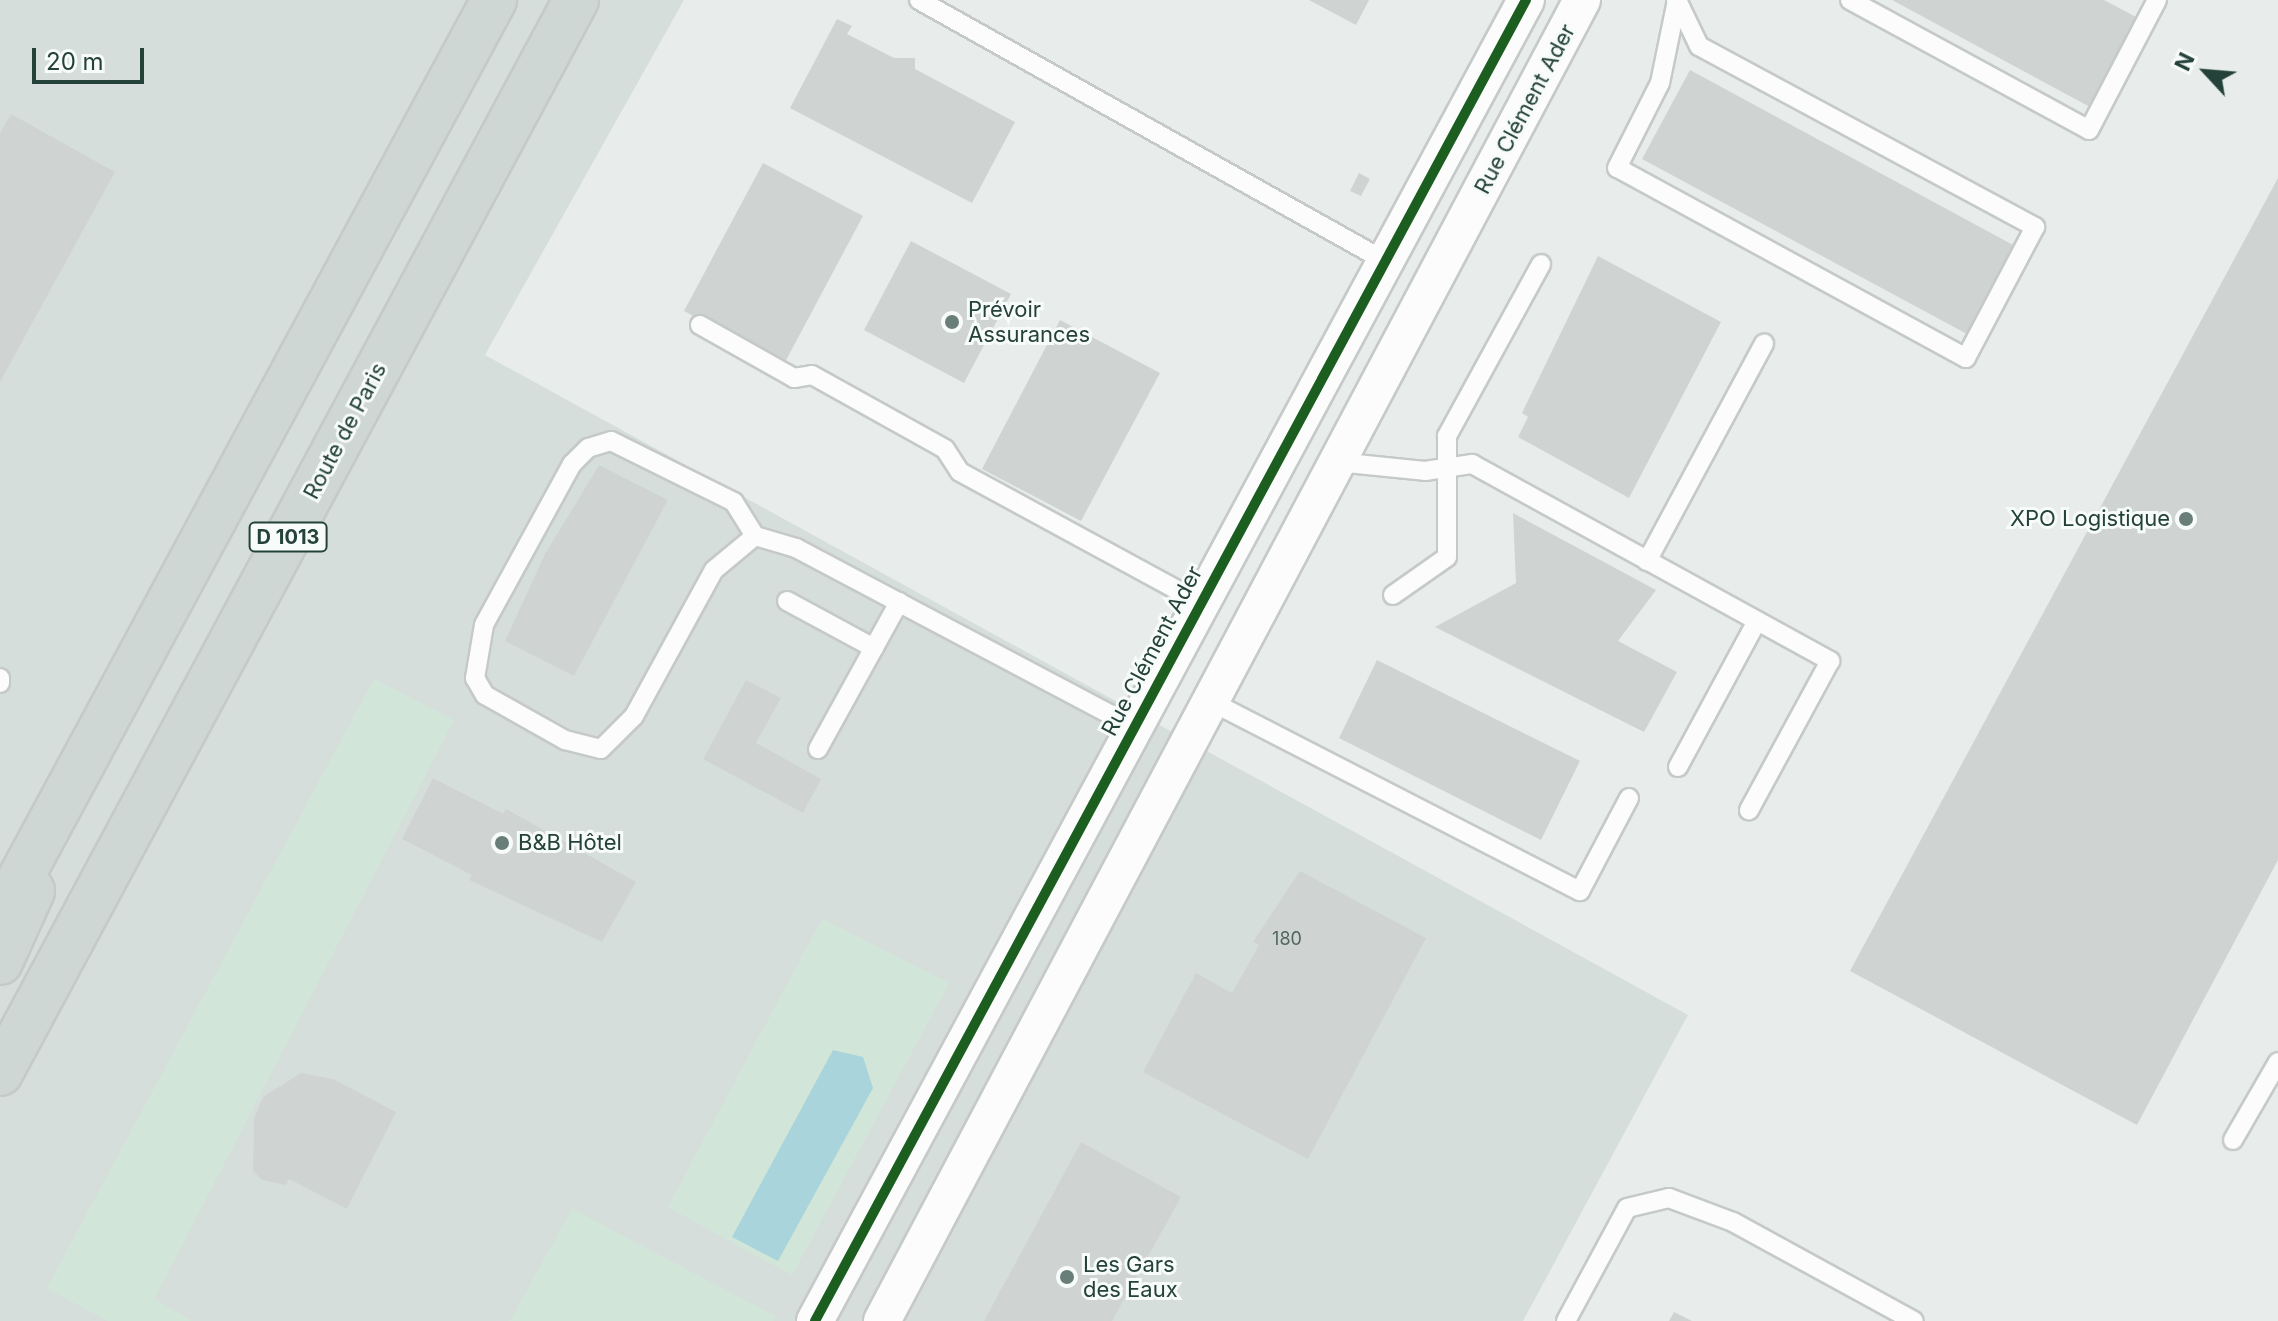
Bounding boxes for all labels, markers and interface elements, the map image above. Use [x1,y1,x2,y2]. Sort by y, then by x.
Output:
street label: Rue Clément Ader [1469,20,1581,198]
scale bar [36,32,148,82]
north arrow [2166,32,2246,112]
text: 20 m [46,47,104,76]
text: N [2169,48,2200,75]
place label: Prévoir Assurances [968,296,1090,348]
marker: Prévoir Assurances [943,313,961,331]
street label: Route de Paris [298,358,392,504]
place label: XPO Logistique [2010,506,2170,532]
marker: XPO Logistique [2177,510,2195,528]
road number: D 1013 [248,521,328,553]
street label: Rue Clément Ader [1096,562,1208,740]
place label: B&B Hôtel [518,830,622,856]
marker: B&B Hôtel [493,834,511,852]
house number: 180 [1272,928,1302,950]
place label: Les Gars des Eaux [1083,1251,1178,1302]
marker: Les Gars des Eaux [1058,1268,1076,1286]

